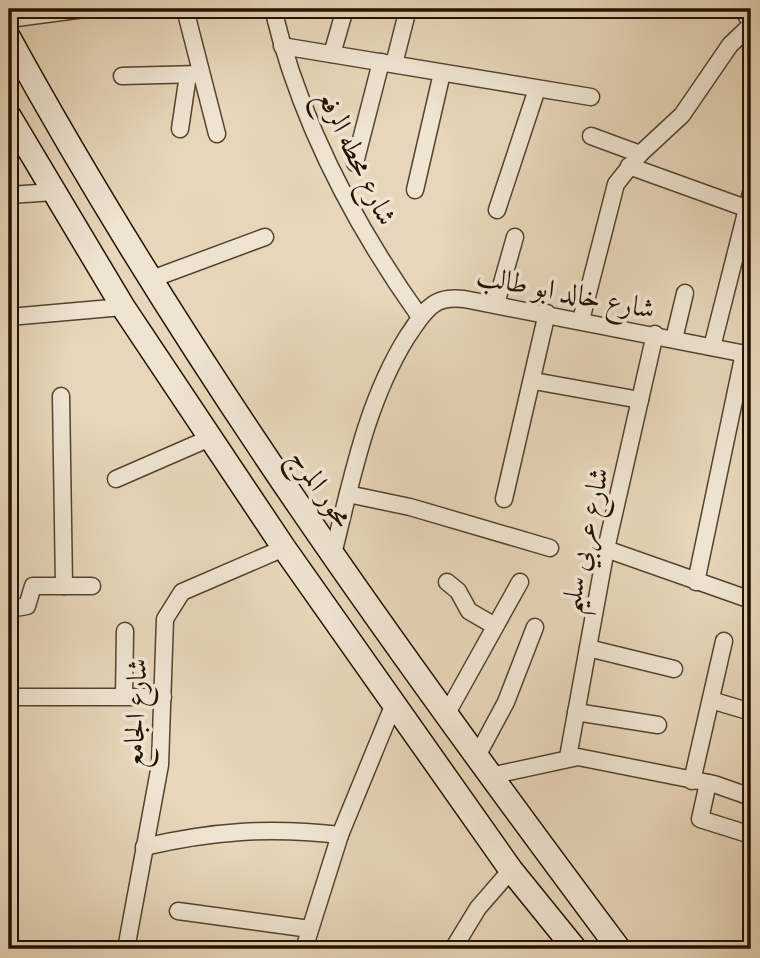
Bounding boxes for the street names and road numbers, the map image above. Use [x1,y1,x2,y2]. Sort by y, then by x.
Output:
street label: شارع محطه الرفع [302,82,408,234]
street label: شارع خالد ابو طالب [472,254,659,332]
street label: محور المرج [275,439,364,538]
street label: شارع عربي سليم [548,464,626,618]
street label: شارع الجامع [112,657,162,769]

